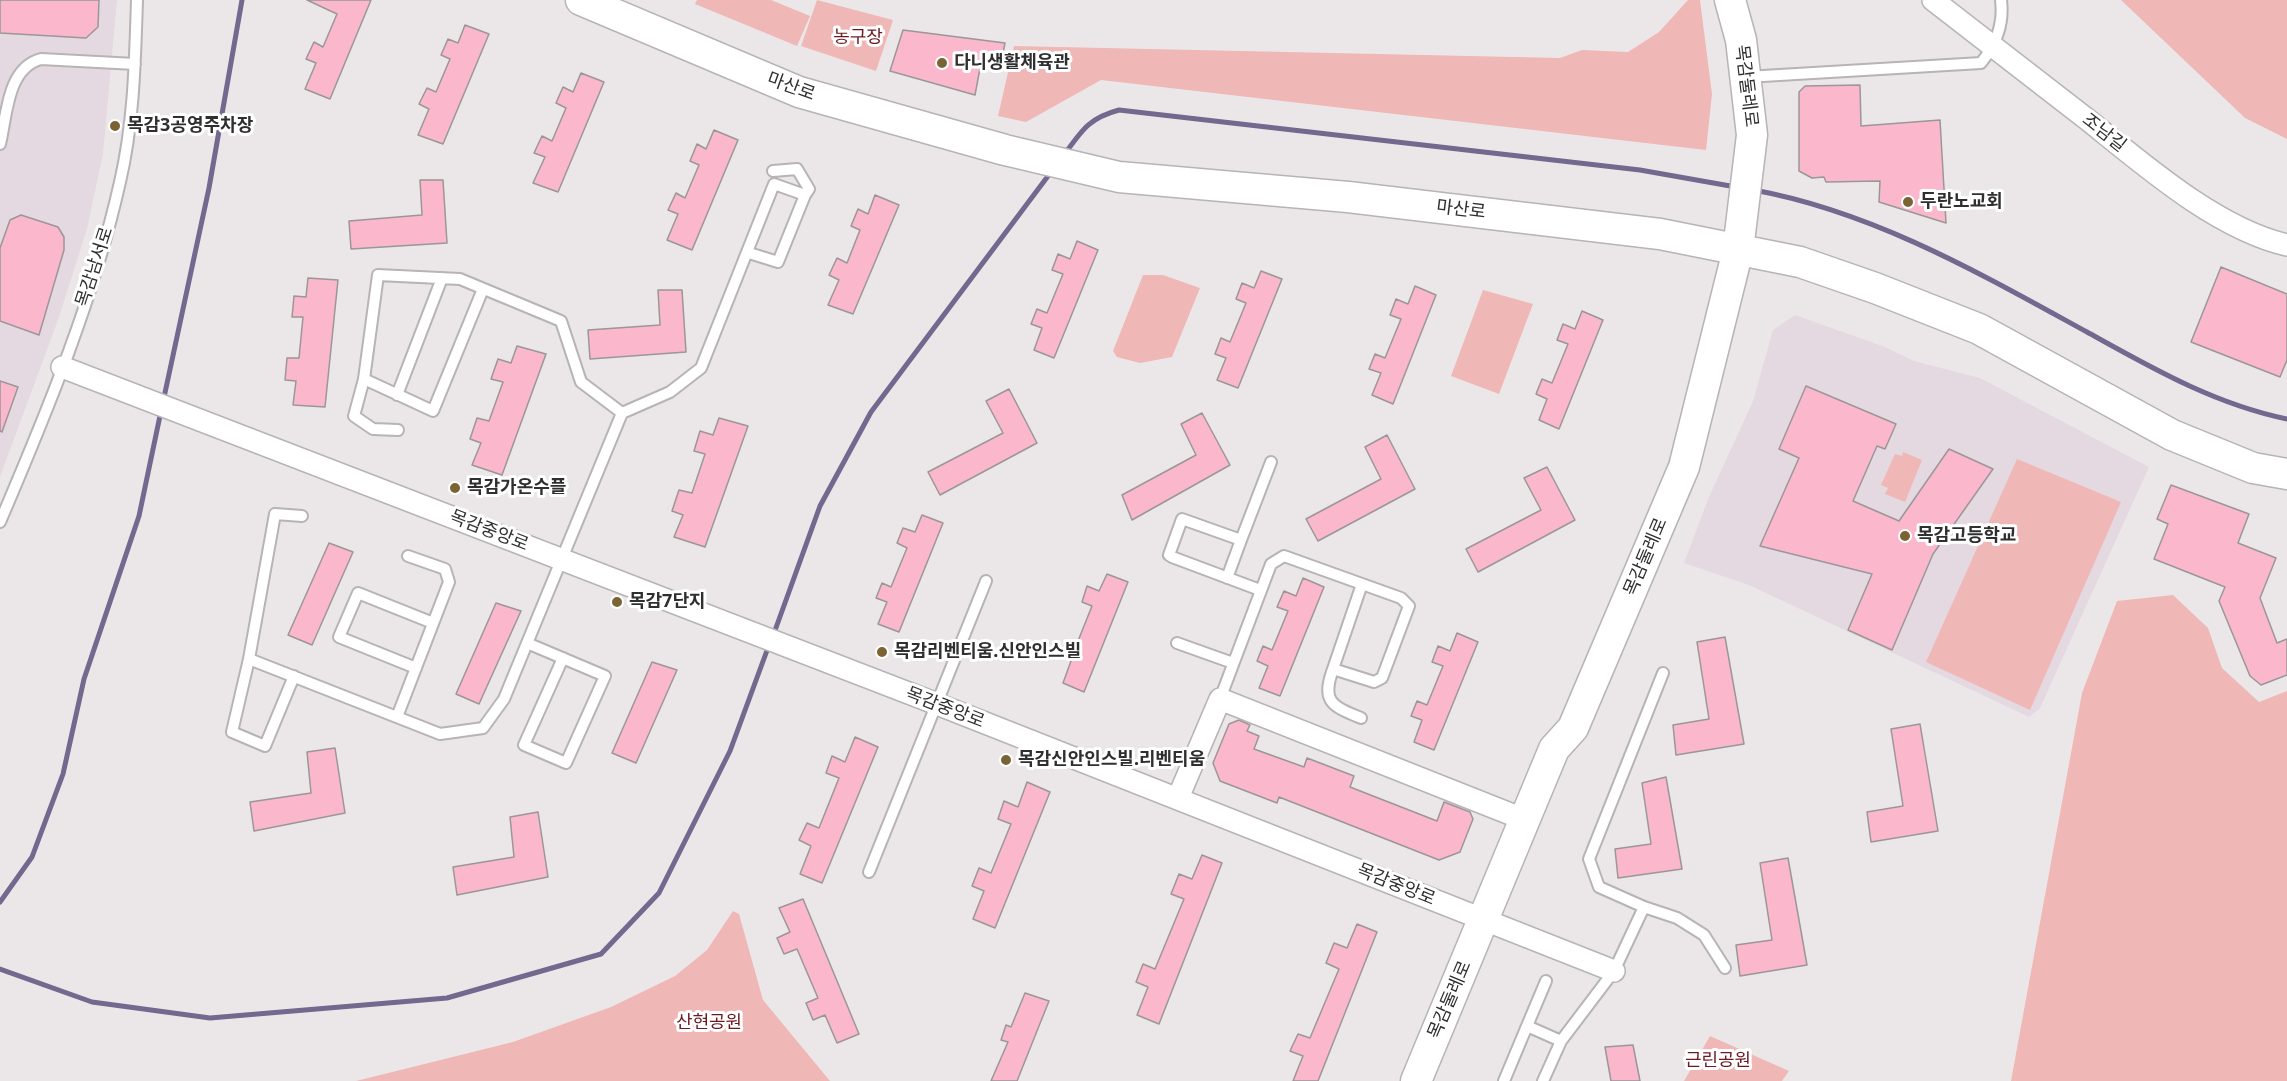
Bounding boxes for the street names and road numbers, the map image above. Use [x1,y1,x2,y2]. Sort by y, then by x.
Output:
street label: 목감둘레로 [1730,44,1762,128]
street label: 마산로 [764,68,818,106]
street label: 조남길 [2078,109,2130,157]
street label: 마산로 [1435,196,1487,224]
street label: 목감남서로 [72,224,118,310]
street label: 목감중앙로 [446,506,532,556]
street label: 목감둘레로 [1620,515,1672,599]
street label: 목감중앙로 [902,683,988,733]
street label: 목감중앙로 [1354,859,1438,911]
street label: 목감둘레로 [1424,958,1476,1042]

